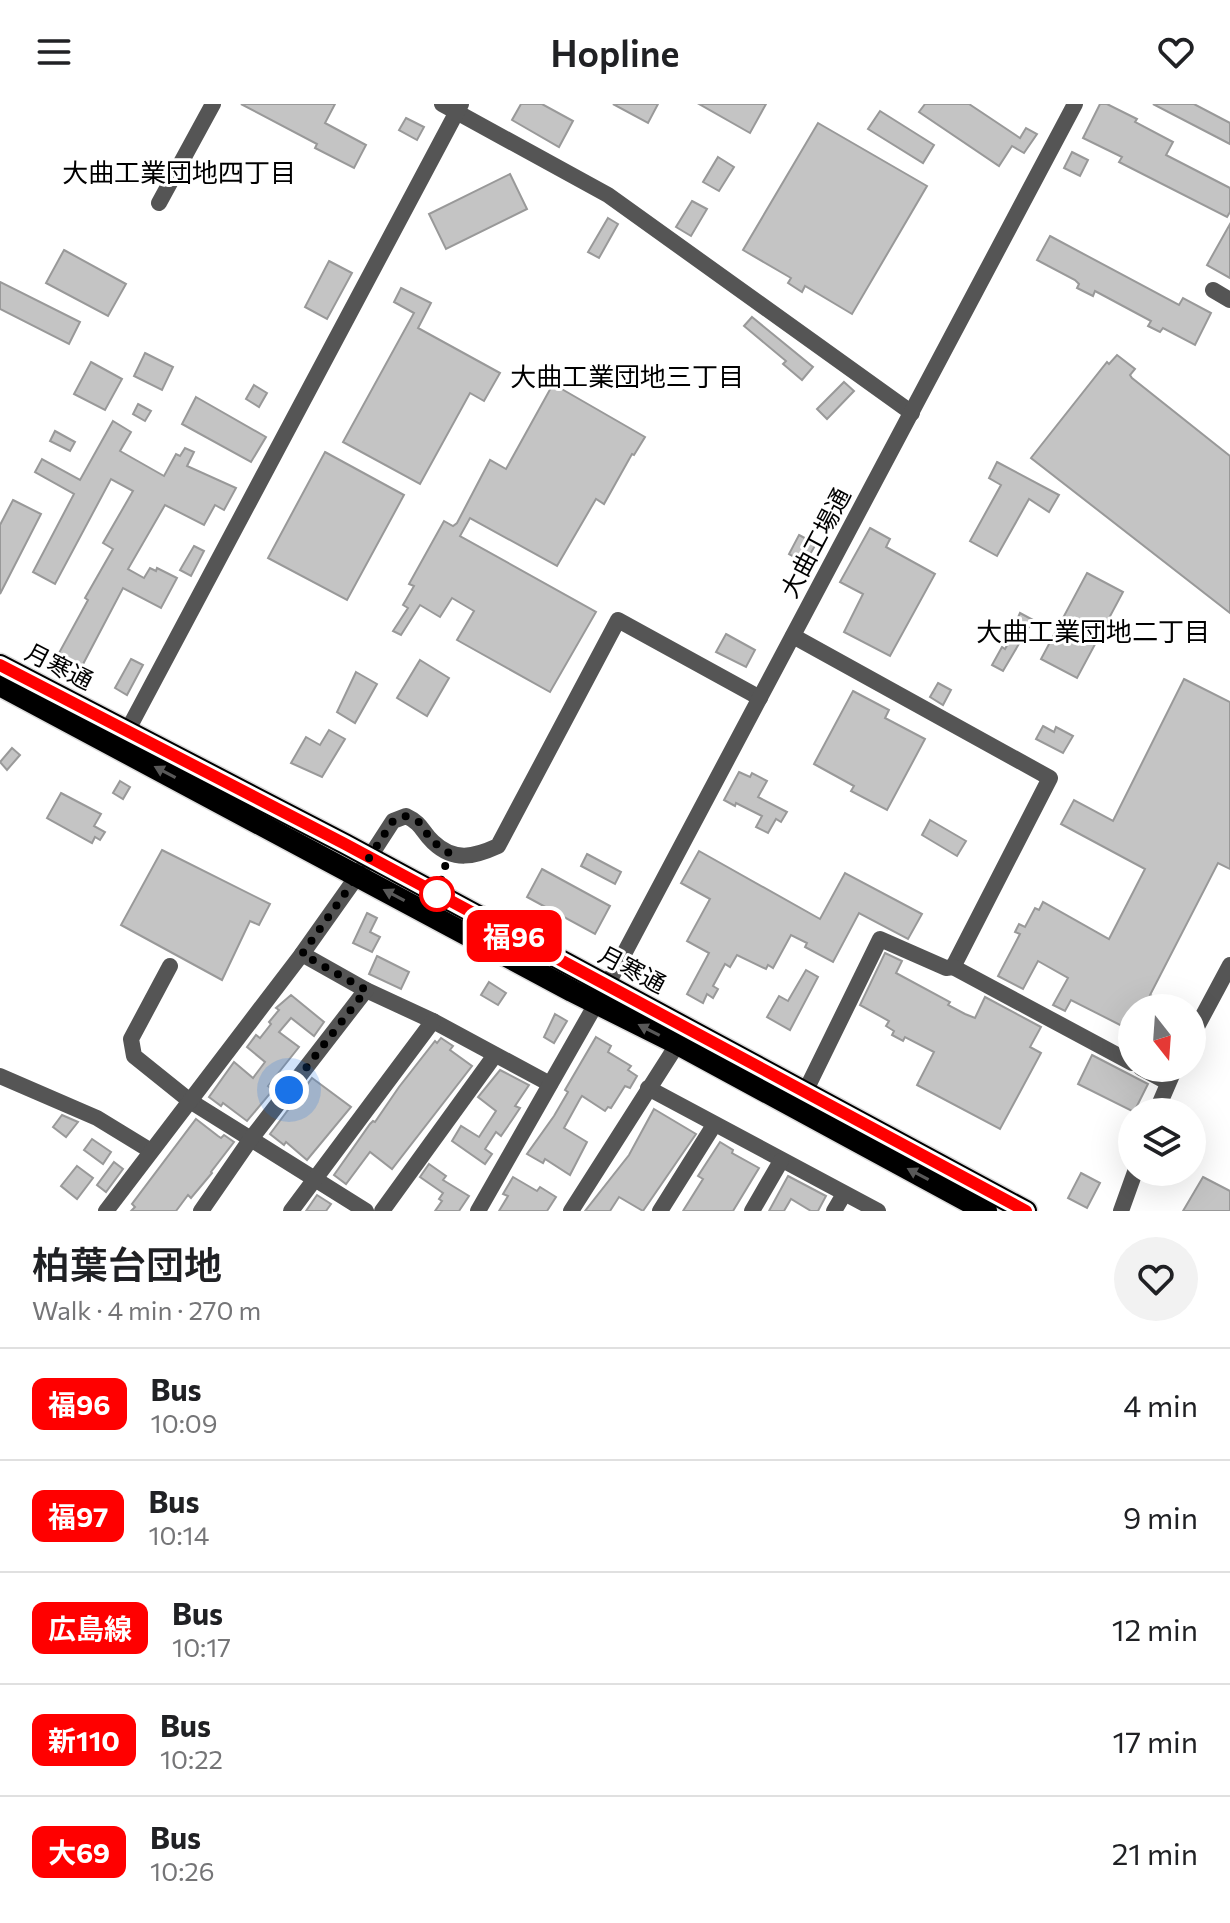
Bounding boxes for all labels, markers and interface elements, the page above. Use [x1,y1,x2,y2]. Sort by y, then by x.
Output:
icon: menu [32,30,76,74]
text: Hopline [551,30,679,74]
icon: heart [1154,30,1198,74]
district label: 大曲工業団地四丁目 [62,156,296,187]
district label: 大曲工業団地三丁目 [510,360,744,391]
street label: 大曲工場通 [774,483,856,602]
district label: 大曲工業団地二丁目 [976,615,1210,646]
street label: 月寒通 [21,636,98,695]
one-way arrow [154,765,177,779]
unlabelled marker [420,877,454,911]
one-way arrow [383,888,406,901]
line badge: 福96 [468,910,560,962]
text: 福96 [483,919,545,953]
street label: 月寒通 [594,939,671,998]
north arrow [1118,994,1206,1082]
map controls [1118,994,1206,1186]
one-way arrow [637,1023,660,1036]
your location [269,1070,309,1110]
button: layers [1118,1098,1206,1186]
one-way arrow [906,1167,929,1181]
button: heart [1114,1237,1198,1321]
text: 柏葉台団地 [32,1240,222,1287]
text: Walk · 4 min · 270 m [32,1294,261,1325]
text: Bus [151,1370,202,1407]
text: 4 min [1123,1386,1198,1423]
text: 福96 [48,1387,111,1421]
text: 10:09 [151,1407,218,1438]
text: Bus [148,1482,199,1519]
text: 9 min [1123,1498,1198,1535]
text: 福97 [48,1499,108,1533]
text: 10:14 [148,1519,209,1550]
text: Bus [172,1594,223,1631]
text: 12 min [1112,1610,1198,1647]
text: 広島線 [48,1611,132,1645]
text: 10:17 [172,1631,231,1662]
text: Bus [160,1706,211,1743]
text: 17 min [1113,1722,1198,1759]
text: 新110 [48,1723,120,1757]
text: 10:22 [160,1743,223,1774]
text: Bus [150,1818,201,1855]
text: 21 min [1112,1834,1198,1871]
text: 大69 [48,1835,110,1869]
text: 10:26 [150,1855,214,1886]

